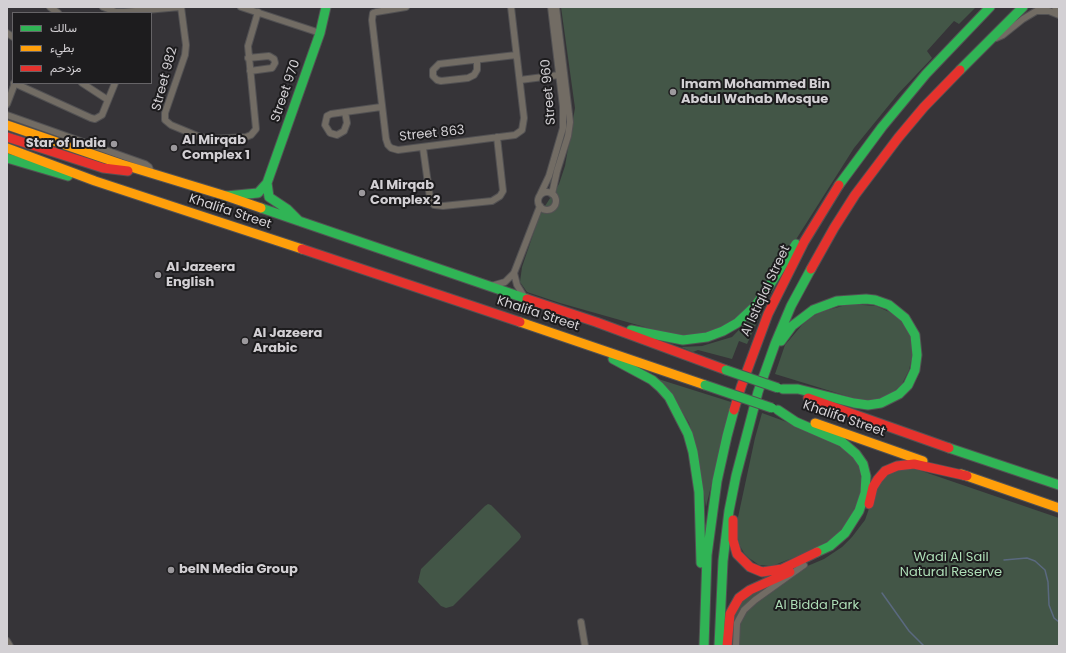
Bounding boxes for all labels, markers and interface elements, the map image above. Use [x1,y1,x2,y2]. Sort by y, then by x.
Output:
legend [12,12,152,84]
text: سالك [50,19,77,36]
text: بطيء [50,39,74,56]
street label: Street 982 [149,45,181,113]
street label: Street 970 [268,58,304,124]
street label: Street 960 [538,58,560,126]
text: مزدحم [50,59,81,76]
place label: Imam Mohammed Bin Abdul Wahab Mosque [681,77,830,108]
marker: Imam Mohammed Bin Abdul Wahab Mosque [668,87,678,97]
street label: Street 863 [399,123,465,145]
place label: Al Mirqab Complex 1 [182,133,250,164]
place label: Star of India [26,136,106,152]
marker: Star of India [109,139,119,149]
marker: Al Mirqab Complex 1 [169,143,179,153]
place label: Al Mirqab Complex 2 [370,178,440,209]
marker: Al Mirqab Complex 2 [357,188,367,198]
street label: Khalifa Street [187,191,273,233]
street label: Al Istiqlal Street [738,243,794,339]
place label: Al Jazeera English [166,260,235,291]
marker: Al Jazeera English [153,270,163,280]
street label: Khalifa Street [495,293,581,335]
place label: Al Jazeera Arabic [253,326,322,357]
marker: Al Jazeera Arabic [240,336,250,346]
street label: Khalifa Street [801,398,887,440]
park label: Wadi Al Sail Natural Reserve [900,550,1002,581]
place label: beIN Media Group [179,562,298,578]
marker: beIN Media Group [166,565,176,575]
park label: Al Bidda Park [775,598,859,614]

